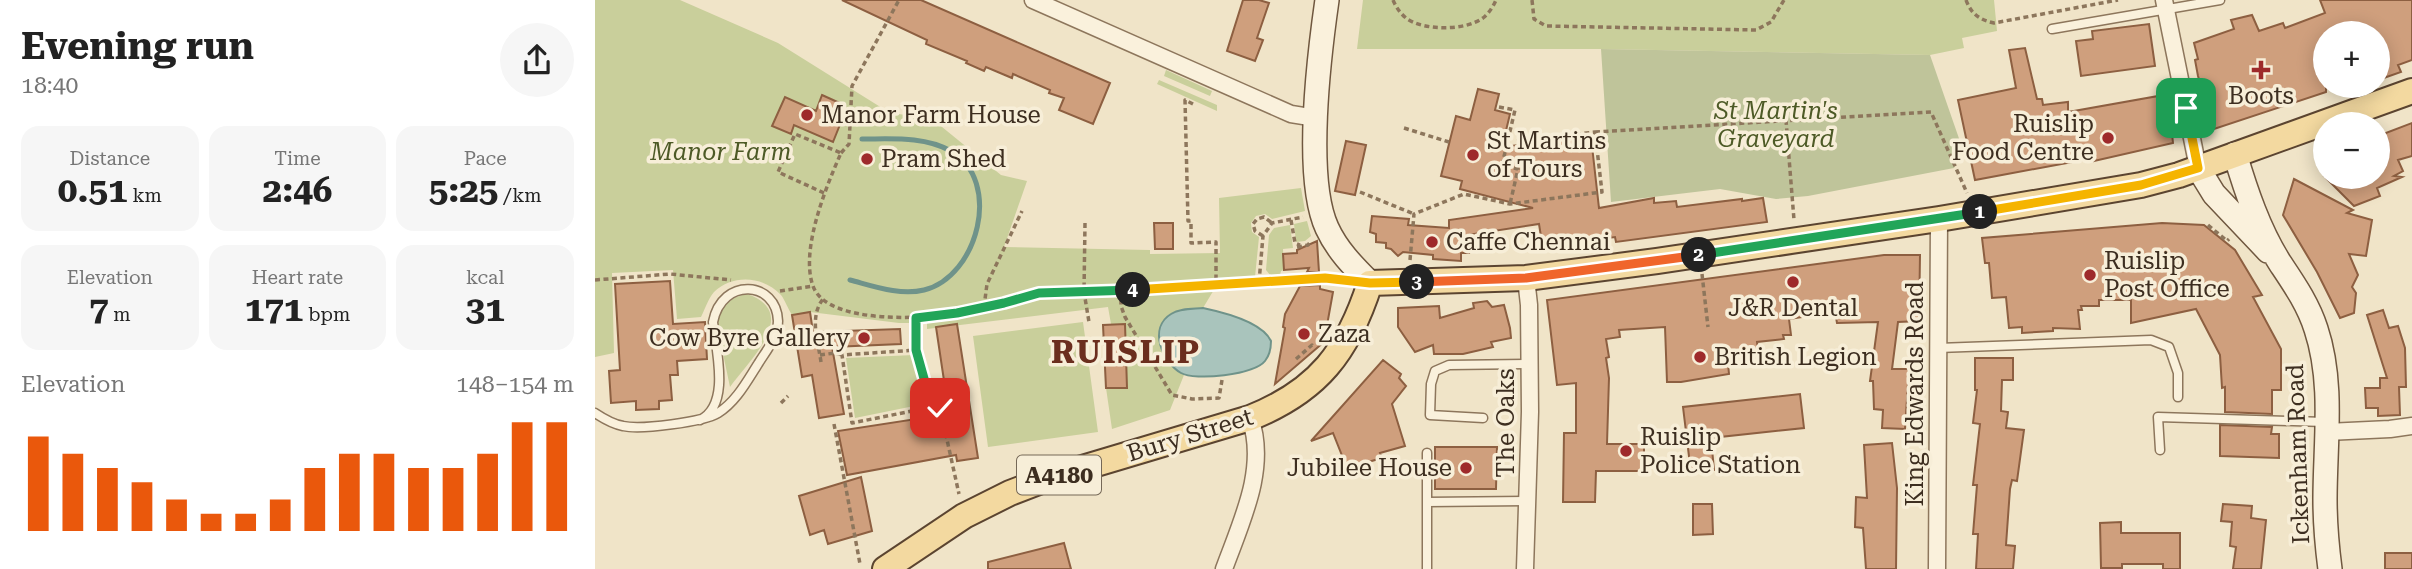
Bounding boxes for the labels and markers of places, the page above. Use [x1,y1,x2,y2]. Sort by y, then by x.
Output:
marker: Boots [2253,62,2269,78]
pin [2156,78,2216,138]
place label: Boots [2228,82,2294,110]
place label: Manor Farm House [821,101,1041,129]
marker: Manor Farm House [799,107,815,123]
place label: Ruislip Food Centre [1952,110,2094,166]
place label: St Martins of Tours [1487,127,1606,183]
marker: Ruislip Food Centre [2100,130,2116,146]
place label: Pram Shed [881,145,1006,173]
marker: St Martins of Tours [1465,147,1481,163]
marker: Pram Shed [859,151,875,167]
pin: 1 [1963,194,1997,230]
place label: Caffe Chennai [1446,228,1611,256]
marker: Caffe Chennai [1424,234,1440,250]
pin: 2 [1681,238,1717,272]
place label: Ruislip Post Office [2104,247,2230,303]
pin: 3 [1399,264,1435,300]
marker: Ruislip Post Office [2082,267,2098,283]
pin: 4 [1115,272,1151,308]
marker: J&R Dental [1785,274,1801,290]
place label: J&R Dental [1728,294,1858,322]
place label: Zaza [1318,320,1370,348]
place label: Cow Byre Gallery [649,324,851,352]
marker: Zaza [1296,326,1312,342]
marker: Cow Byre Gallery [856,330,872,346]
place label: British Legion [1714,343,1877,371]
marker: British Legion [1692,349,1708,365]
pin [910,378,970,438]
place label: Ruislip Police Station [1640,423,1801,479]
marker: Ruislip Police Station [1618,443,1634,459]
place label: Jubilee House [1287,454,1452,482]
marker: Jubilee House [1458,460,1474,476]

